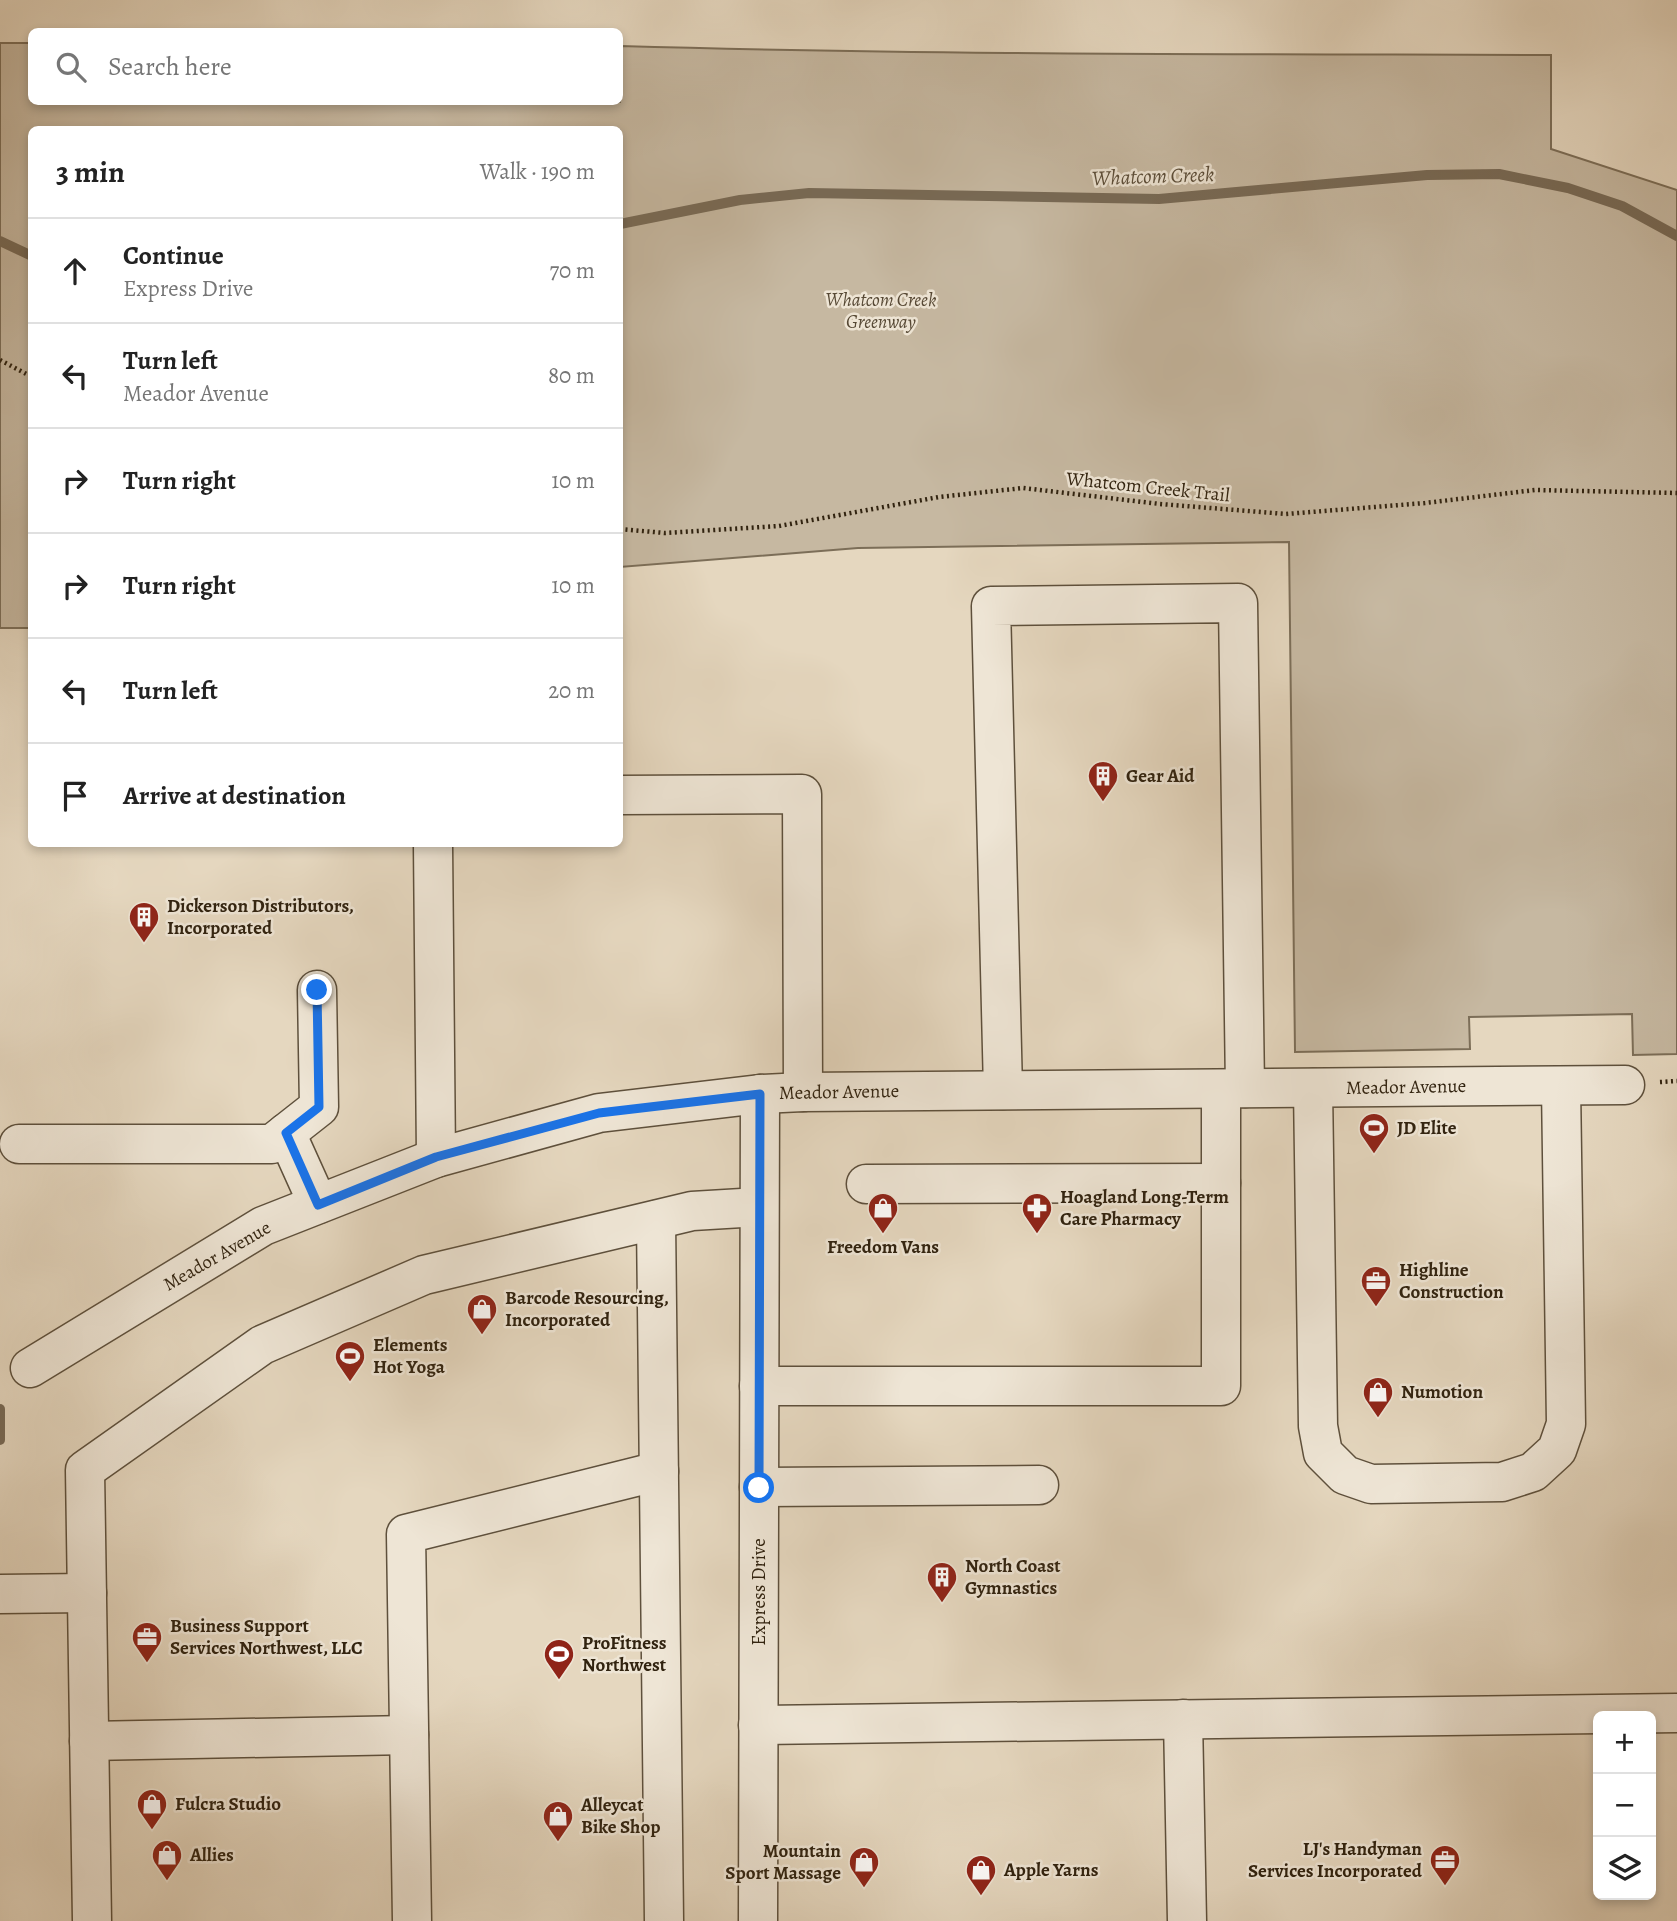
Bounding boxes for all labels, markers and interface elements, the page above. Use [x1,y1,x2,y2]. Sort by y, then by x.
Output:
search box [28,28,623,105]
icon: search [52,48,90,86]
text: Search here [108,49,232,84]
text: 3 min [56,152,125,192]
text: Walk · 190 m [480,156,595,187]
water label: Whatcom Creek [1091,160,1215,192]
text: Continue [123,238,224,273]
icon: ahead [56,252,94,290]
text: 70 m [549,255,595,286]
text: Express Drive [123,273,253,304]
park label: Whatcom Creek Greenway [826,287,936,335]
text: Turn left [123,343,218,378]
icon: left [56,357,94,395]
text: 80 m [548,360,595,391]
text: Meador Avenue [123,378,269,409]
icon: right [56,462,94,500]
text: Turn right [123,463,236,498]
text: 10 m [551,465,595,496]
street label: Whatcom Creek Trail [1064,465,1231,509]
icon: right [56,567,94,605]
text: Turn right [123,568,236,603]
text: 10 m [551,570,595,601]
icon: left [56,672,94,710]
text: Turn left [123,673,218,708]
text: 20 m [548,675,595,706]
building icon: Gear Aid [1086,759,1120,803]
place label: Gear Aid [1126,763,1195,789]
icon: arrive [56,777,94,815]
text: Arrive at destination [123,778,346,813]
place label: Dickerson Distributors, Incorporated [167,893,354,941]
building icon: Dickerson Distributors, Incorporated [127,900,161,944]
route end [301,974,332,1005]
street label: Meador Avenue [1346,1073,1466,1101]
street label: Meador Avenue [779,1078,899,1106]
sports icon: JD Elite [1357,1111,1391,1155]
place label: JD Elite [1397,1115,1457,1141]
place label: Hoagland Long-Term Care Pharmacy [1060,1184,1229,1232]
shop icon: Freedom Vans [866,1191,900,1235]
pharmacy icon: Hoagland Long-Term Care Pharmacy [1020,1191,1054,1235]
street label: Meador Avenue [158,1215,276,1297]
place label: Freedom Vans [827,1234,939,1260]
place label: Highline Construction [1399,1257,1504,1305]
office icon: Highline Construction [1359,1264,1393,1308]
place label: Barcode Resourcing, Incorporated [505,1285,669,1333]
shop icon: Barcode Resourcing, Incorporated [465,1292,499,1336]
place label: Elements Hot Yoga [373,1332,448,1380]
sports icon: Elements Hot Yoga [333,1339,367,1383]
shop icon: Numotion [1361,1375,1395,1419]
place label: Numotion [1401,1379,1483,1405]
route start [743,1472,774,1503]
street label: Express Drive [746,1538,772,1646]
place label: North Coast Gymnastics [965,1553,1061,1601]
building icon: North Coast Gymnastics [925,1560,959,1604]
place label: Business Support Services Northwest, LLC [170,1613,363,1661]
office icon: Business Support Services Northwest, LLC [130,1620,164,1664]
place label: ProFitness Northwest [582,1630,667,1678]
sports icon: ProFitness Northwest [542,1637,576,1681]
map controls [1593,1711,1656,1900]
button: + [1593,1711,1656,1774]
button: − [1593,1774,1656,1837]
shop icon: Fulcra Studio [135,1787,169,1831]
place label: Fulcra Studio [175,1791,281,1817]
place label: Alleycat Bike Shop [580,1792,660,1840]
shop icon: Alleycat Bike Shop [541,1799,575,1843]
place label: LJ's Handyman Services Incorporated [1248,1836,1423,1884]
button: layers [1593,1837,1656,1900]
shop icon: Allies [150,1838,184,1882]
place label: Mountain Sport Massage [725,1838,841,1886]
place label: Allies [189,1842,234,1868]
office icon: LJ's Handyman Services Incorporated [1428,1843,1462,1887]
shop icon: Mountain Sport Massage [847,1845,881,1889]
shop icon: Apple Yarns [964,1853,998,1897]
place label: Apple Yarns [1003,1857,1099,1883]

